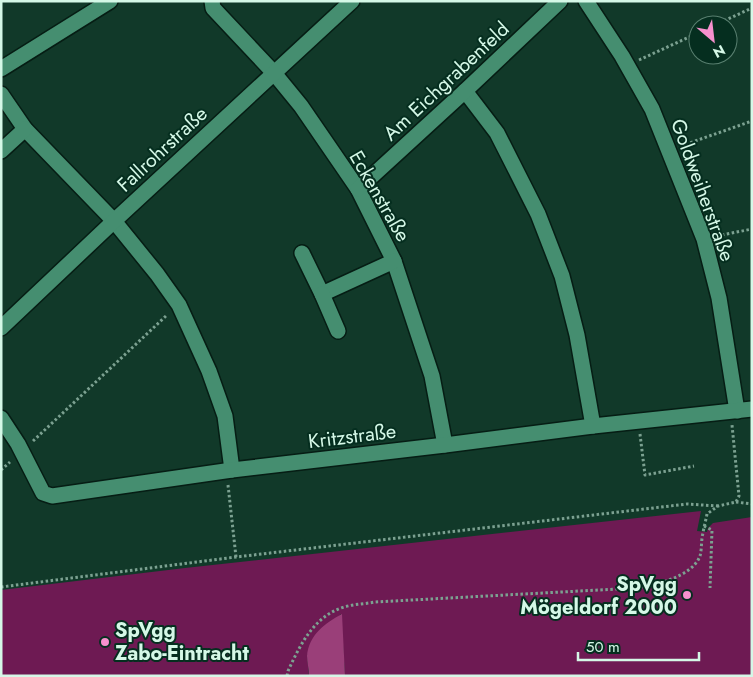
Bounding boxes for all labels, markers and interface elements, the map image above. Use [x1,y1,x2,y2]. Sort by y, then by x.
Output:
street label: Am Eichgrabenfeld [377,15,516,148]
north arrow [688,15,738,65]
text: N [709,40,729,63]
street label: Fallrohrstraße [111,100,214,199]
street label: Goldweiherstraße [663,115,742,266]
street label: Eckenstraße [342,145,417,247]
street label: Kritzstraße [306,417,398,456]
place label: SpVgg Mögeldorf 2000 [520,570,677,622]
marker: SpVgg Mögeldorf 2000 [681,589,693,601]
place label: SpVgg Zabo-Eintracht [115,616,249,668]
scale bar [578,630,699,662]
marker: SpVgg Zabo-Eintracht [99,636,111,648]
text: 50 m [586,636,620,658]

